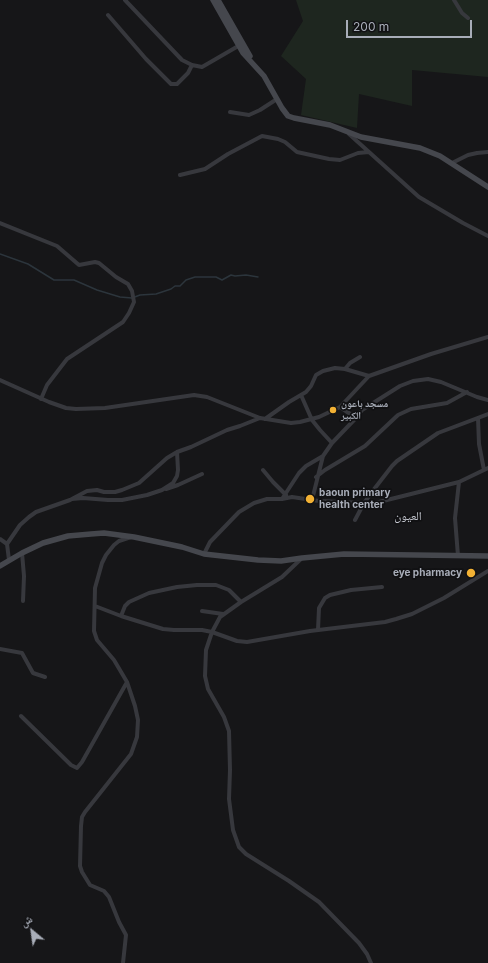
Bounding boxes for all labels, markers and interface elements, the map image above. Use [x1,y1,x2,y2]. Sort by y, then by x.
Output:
scale bar [348,12,474,38]
text: 200 m [353,19,389,34]
place label: مسجد باعون الكبير [341,398,388,422]
marker: مسجد باعون الكبير [328,405,338,415]
place label: baoun primary health center [319,487,390,510]
marker: baoun primary health center [304,493,316,505]
district label: العيون [394,509,422,523]
place label: eye pharmacy [393,567,462,579]
marker: eye pharmacy [465,567,477,579]
north arrow [12,911,52,951]
text: ش [18,912,35,929]

